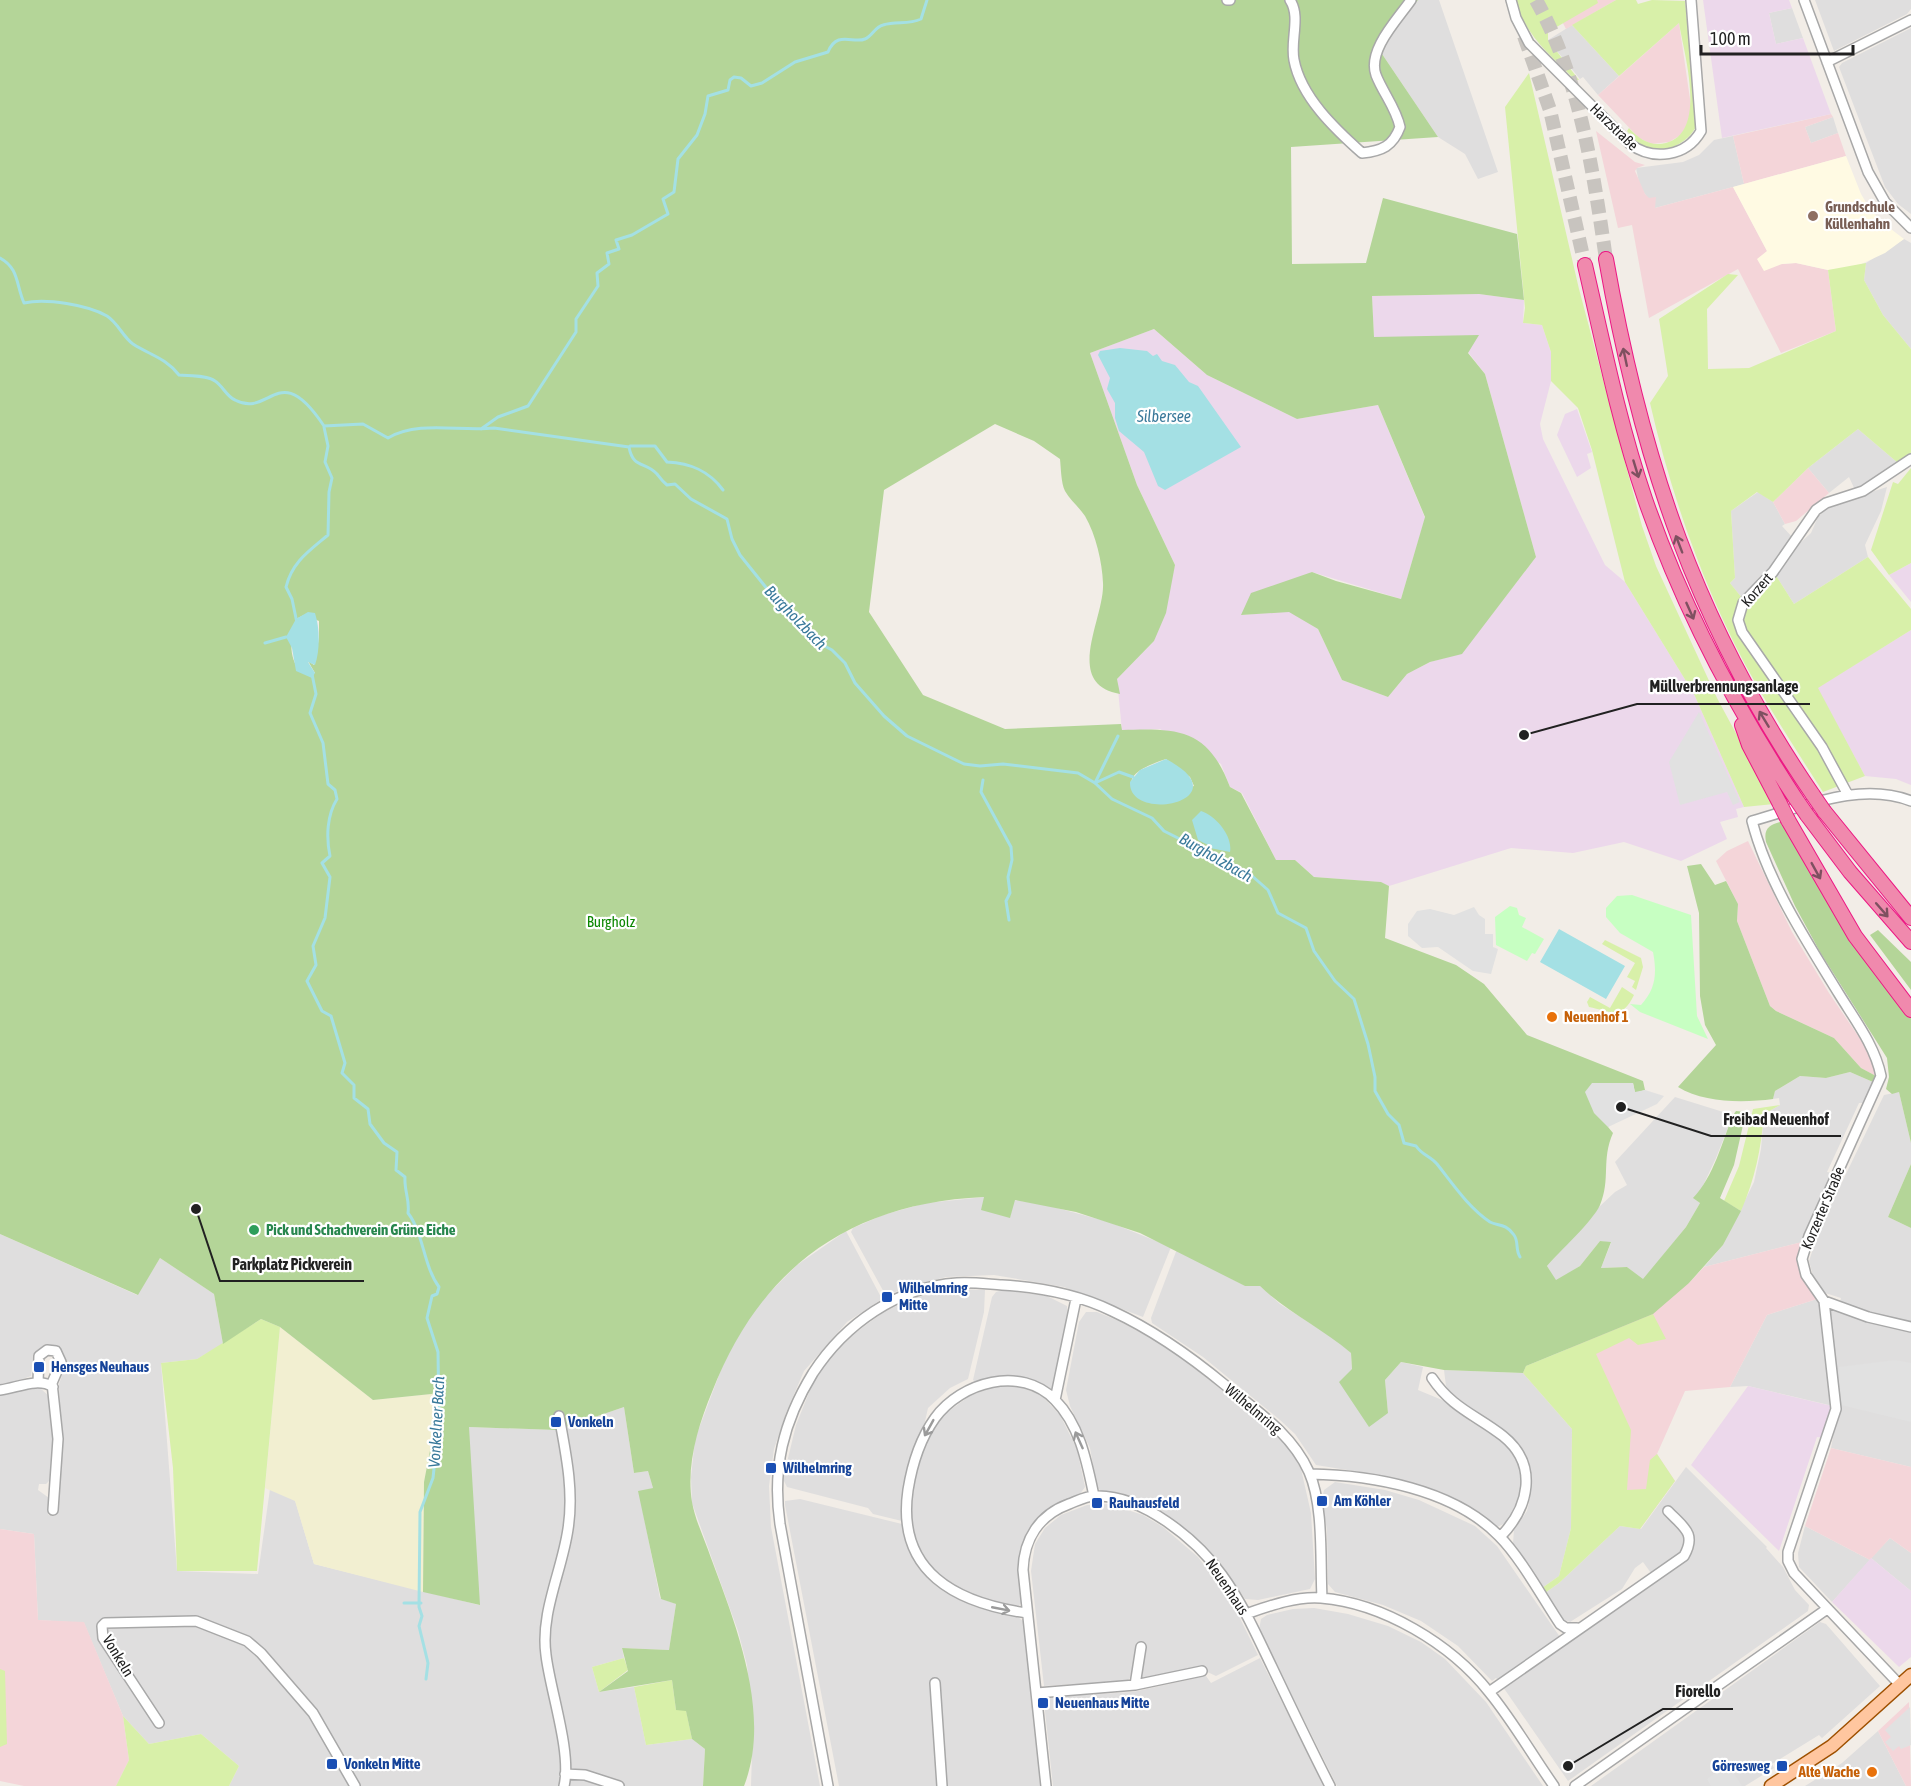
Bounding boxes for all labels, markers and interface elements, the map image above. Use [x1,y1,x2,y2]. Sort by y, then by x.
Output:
scale bar [1701,18,1852,56]
text: 100 m [1710,28,1751,49]
street label: Harzstraße [1587,100,1642,154]
place label: Grundschule Küllenhahn [1825,198,1895,232]
marker: Grundschule Küllenhahn [1806,209,1820,223]
one-way arrow [1618,348,1630,367]
water label: Silbersee [1136,407,1191,425]
one-way arrow [1631,459,1642,478]
one-way arrow [1673,535,1684,554]
street label: Korzert [1737,569,1776,610]
water label: Burgholzbach [761,582,831,653]
one-way arrow [1684,602,1696,620]
callout: Müllverbrennungsanlage [1637,670,1810,704]
text: Müllverbrennungsanlage [1650,677,1799,695]
one-way arrow [1758,711,1770,728]
water label: Burgholzbach [1176,829,1256,886]
one-way arrow [1811,862,1822,880]
one-way arrow [1876,902,1889,918]
park label: Burgholz [587,913,636,930]
place label: Neuenhof 1 [1564,1008,1629,1025]
marker: Neuenhof 1 [1545,1010,1559,1024]
callout: Freibad Neuenhof [1711,1102,1841,1136]
text: Freibad Neuenhof [1723,1110,1829,1128]
street label: Korzerter Straße [1798,1164,1848,1252]
place label: Pick und Schachverein Grüne Eiche [266,1221,456,1238]
marker: Pick und Schachverein Grüne Eiche [247,1223,261,1237]
callout: Parkplatz Pickverein [220,1247,364,1281]
text: Parkplatz Pickverein [232,1255,352,1273]
place label: Wilhelmring Mitte [898,1279,968,1313]
marker: Wilhelmring Mitte [880,1290,894,1304]
place label: Hensges Neuhaus [51,1358,150,1375]
marker: Hensges Neuhaus [32,1360,46,1374]
water label: Vonkelner Bach [425,1376,447,1468]
street label: Wilhelmring [1222,1380,1286,1438]
place label: Vonkeln [567,1413,614,1430]
marker: Vonkeln [549,1415,563,1429]
one-way arrow [923,1419,935,1436]
one-way arrow [1073,1431,1084,1449]
place label: Wilhelmring [782,1459,852,1476]
marker: Wilhelmring [764,1461,778,1475]
place label: Am Köhler [1333,1492,1391,1509]
place label: Rauhausfeld [1109,1494,1179,1511]
marker: Am Köhler [1315,1494,1329,1508]
marker: Rauhausfeld [1090,1496,1104,1510]
street label: Neuenhaus [1203,1556,1252,1618]
one-way arrow [990,1604,1010,1615]
street label: Vonkeln [99,1632,137,1680]
callout: Fiorello [1663,1675,1733,1709]
text: Fiorello [1675,1682,1721,1700]
place label: Neuenhaus Mitte [1055,1694,1150,1711]
marker: Neuenhaus Mitte [1036,1696,1050,1710]
place label: Vonkeln Mitte [343,1755,421,1772]
marker: Vonkeln Mitte [325,1757,339,1771]
place label: Görresweg [1712,1757,1771,1774]
marker: Görresweg [1775,1759,1789,1773]
place label: Alte Wache [1798,1763,1860,1780]
marker: Alte Wache [1865,1765,1879,1779]

